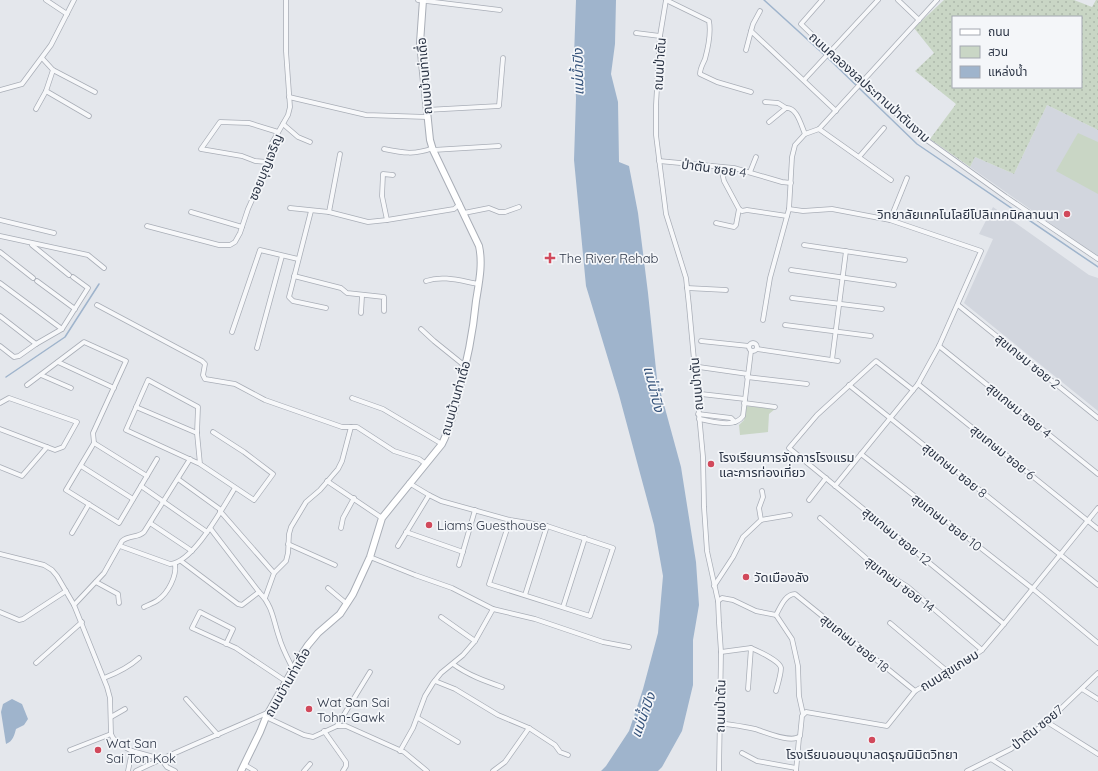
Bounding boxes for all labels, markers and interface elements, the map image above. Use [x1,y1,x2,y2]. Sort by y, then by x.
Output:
legend [952,16,1082,88]
text: ถนน [988,24,1010,39]
street label: ถนนคลองชลประทานป่าตันงาม [806,28,934,146]
street label: ถนนบ้านท่าเดื่อ [412,37,435,115]
street label: ถนนป่าตัน [649,37,669,91]
text: สวน [988,44,1008,59]
water label: แม่น้ำปิง [568,47,587,96]
text: แหล่งน้ำ [988,63,1027,79]
street label: ซอยบุญเจริญ [244,131,286,203]
street label: ป่าตัน ซอย 4 [680,156,748,181]
place label: วิทยาลัยเทคโนโลยีโปลิเทคนิคลานนา [877,206,1059,222]
marker: วิทยาลัยเทคโนโลยีโปลิเทคนิคลานนา [1062,209,1072,219]
place label: The River Rehab [559,250,659,266]
marker: The River Rehab [544,252,556,264]
street label: สุขเกษม ซอย 2 [992,330,1064,392]
street label: ถนนป่าตัน [686,357,706,411]
street label: ถนนบ้านท่าเดื่อ [436,358,473,437]
water label: แม่น้ำปิง [640,364,670,415]
street label: สุขเกษม ซอย 4 [983,379,1055,441]
street label: สุขเกษม ซอย 6 [967,421,1039,483]
street label: สุขเกษม ซอย 8 [919,439,991,501]
place label: โรงเรียนการจัดการโรงแรม และการท่องเที่ยว [719,449,855,480]
marker: โรงเรียนการจัดการโรงแรม และการท่องเที่ยว [706,459,716,469]
street label: สุขเกษม ซอย 10 [909,490,985,554]
street label: สุขเกษม ซอย 12 [859,503,935,569]
place label: Liams Guesthouse [437,517,546,533]
marker: Liams Guesthouse [424,520,434,530]
street label: สุขเกษม ซอย 14 [862,552,938,616]
place label: วัดเมืองลัง [754,569,809,585]
marker: วัดเมืองลัง [741,572,751,582]
street label: สุขเกษม ซอย 18 [817,610,893,676]
street label: ถนนบ้านท่าเดื่อ [260,644,313,719]
street label: ถนนสุขเกษม [917,646,981,694]
street label: ถนนป่าตัน [712,679,728,733]
water label: แม่น้ำปิง [626,688,660,740]
place label: Wat San Sai Tohn-Gawk [317,694,390,725]
street label: ป่าตัน ซอย7 [1008,701,1066,753]
marker: Wat San Sai Tohn-Gawk [304,704,314,714]
place label: Wat San Sai Ton Kok [106,735,176,766]
marker: โรงเรียนอนอนุบาลดรุฌนิมิตวิทยา [867,735,877,745]
marker: Wat San Sai Ton Kok [93,745,103,755]
place label: โรงเรียนอนอนุบาลดรุฌนิมิตวิทยา [786,746,958,762]

